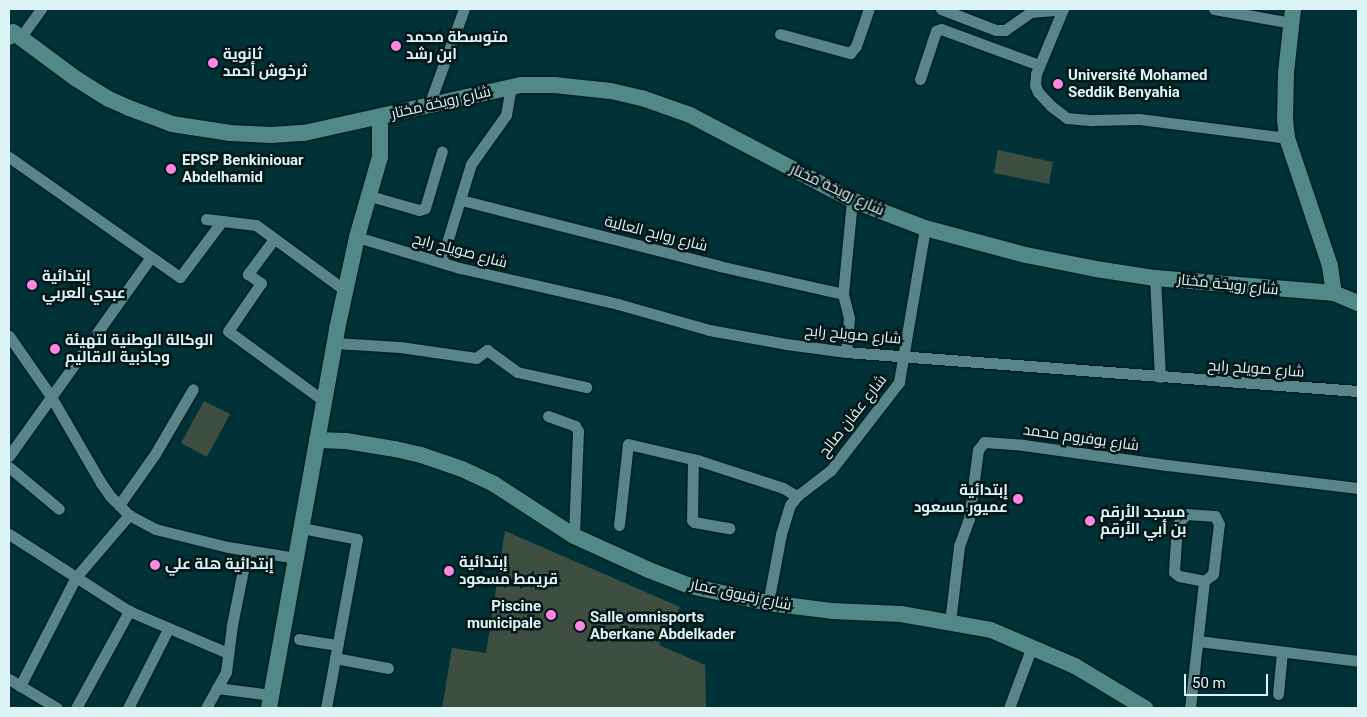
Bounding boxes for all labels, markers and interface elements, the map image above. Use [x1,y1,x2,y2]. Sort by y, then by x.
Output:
place label: متوسطة محمد ابن رشد [406,28,508,63]
marker: متوسطة محمد ابن رشد [390,40,402,52]
place label: ثانوية ثرخوش أحمد [223,45,307,80]
marker: ثانوية ثرخوش أحمد [207,57,219,69]
place label: Université Mohamed Seddik Benyahia [1068,66,1208,101]
marker: Université Mohamed Seddik Benyahia [1052,78,1064,90]
street label: شارع رويخة مختار [389,83,493,123]
place label: EPSP Benkiniouar Abdelhamid [182,151,304,186]
street label: شارع رويخة مختار [787,160,887,220]
marker: EPSP Benkiniouar Abdelhamid [164,162,178,176]
street label: شارع روابح العالية [603,213,709,255]
street label: شارع صويلح رابح [411,230,509,272]
place label: إبتدائية عبدي العربي [42,267,126,302]
street label: شارع رويخة مختار [1176,271,1280,299]
marker: إبتدائية عبدي العربي [26,279,38,291]
street label: شارع صويلح رابح [804,322,902,348]
place label: الوكالة الوطنية لتهيئة وجاذبية الاقاليم [65,331,213,366]
marker: الوكالة الوطنية لتهيئة وجاذبية الاقاليم [49,343,61,355]
street label: شارع صويلح رابح [1207,357,1305,381]
street label: شارع عفان صالح [815,371,891,461]
street label: شارع بوفروم محمد [1022,421,1140,455]
place label: إبتدائية عميور مسعود [914,481,1008,516]
marker: إبتدائية عميور مسعود [1012,493,1024,505]
place label: مسجد الأرقم بن أبي الأرقم [1100,503,1186,538]
marker: مسجد الأرقم بن أبي الأرقم [1084,515,1096,527]
place label: إبتدائية قريمط مسعود [459,553,558,588]
place label: إبتدائية هلة علي [165,556,274,574]
marker: إبتدائية هلة علي [149,559,161,571]
marker: إبتدائية قريمط مسعود [443,565,455,577]
street label: شارع زقيوق عمار [689,575,793,615]
place label: Piscine municipale [467,597,541,632]
place label: Salle omnisports Aberkane Abdelkader [590,608,735,643]
marker: Piscine municipale [545,609,557,621]
marker: Salle omnisports Aberkane Abdelkader [574,620,586,632]
scale bar [1187,664,1271,696]
text: 50 m [1192,674,1226,692]

